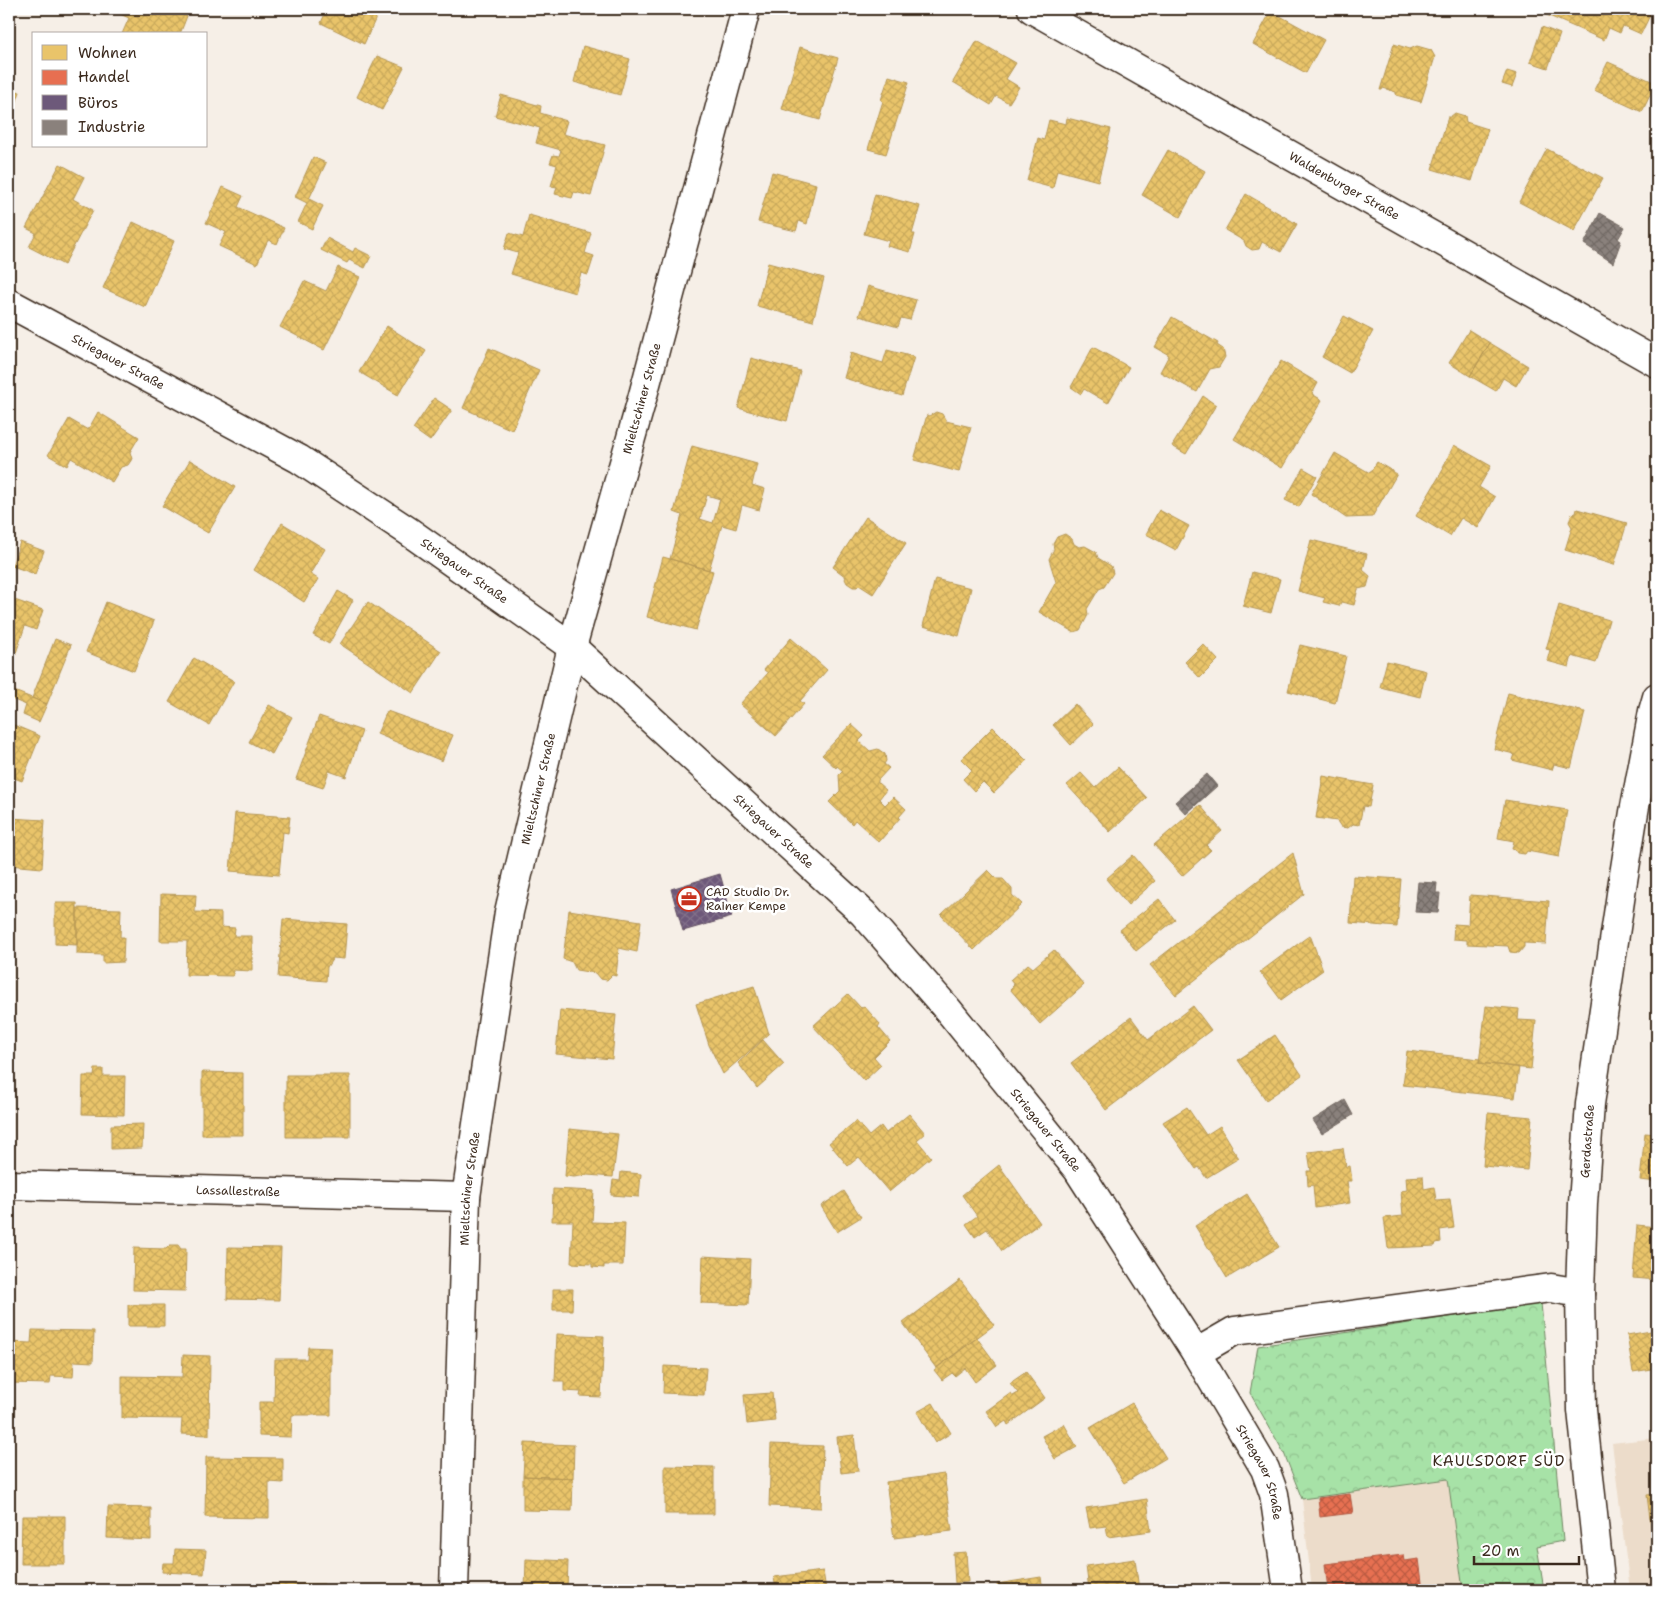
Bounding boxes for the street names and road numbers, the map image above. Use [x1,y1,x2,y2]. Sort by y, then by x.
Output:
street label: Waldenburger Straße [1286,148,1403,224]
street label: Striegauer Straße [69,330,168,393]
street label: Mieltschiner Straße [619,341,665,456]
street label: Striegauer Straße [418,535,511,607]
street label: Mieltschiner Straße [517,731,559,846]
street label: Striegauer Straße [730,791,817,872]
street label: Striegauer Straße [1007,1085,1085,1176]
street label: Gerdastraße [1577,1104,1598,1179]
street label: Mieltschiner Straße [457,1130,484,1246]
street label: Lassallestraße [196,1182,280,1200]
street label: Striegauer Straße [1232,1421,1286,1521]

